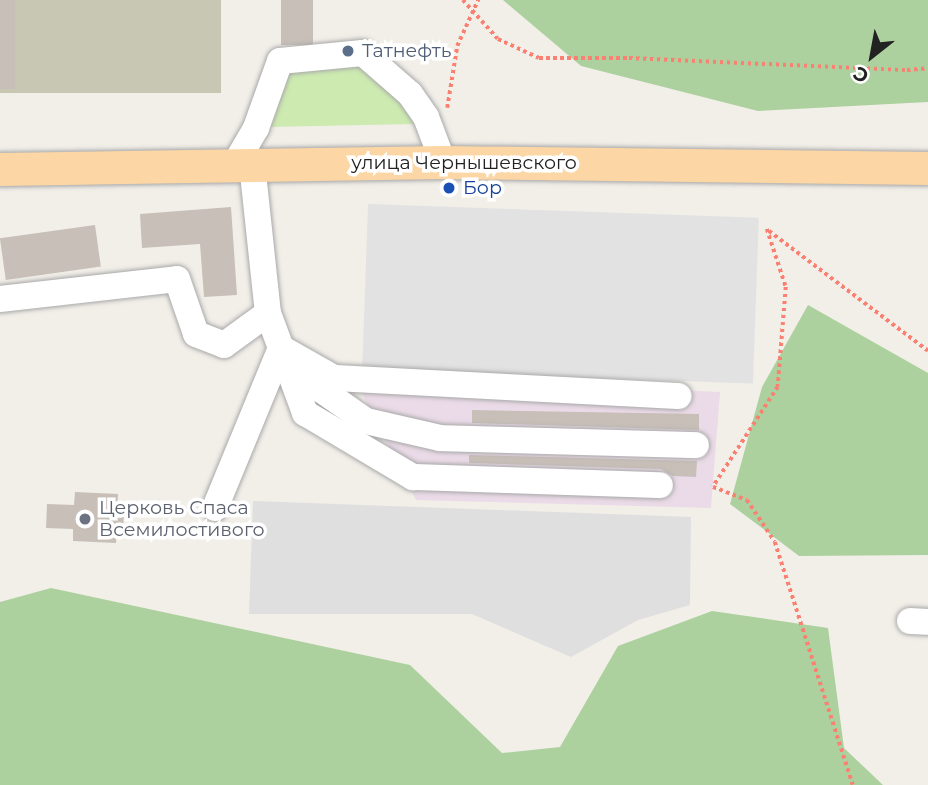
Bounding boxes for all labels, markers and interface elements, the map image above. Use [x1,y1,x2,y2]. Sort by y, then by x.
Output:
north arrow [837,21,907,91]
place label: Татнефть [362,40,451,62]
marker: Татнефть [340,43,356,59]
text: С [849,61,873,88]
street label: улица Чернышевского [351,152,577,174]
place label: Бор [463,177,502,199]
marker: Бор [441,180,457,196]
place label: Церковь Спаса Всемилостивого [99,497,265,541]
marker: Церковь Спаса Всемилостивого [77,511,93,527]

